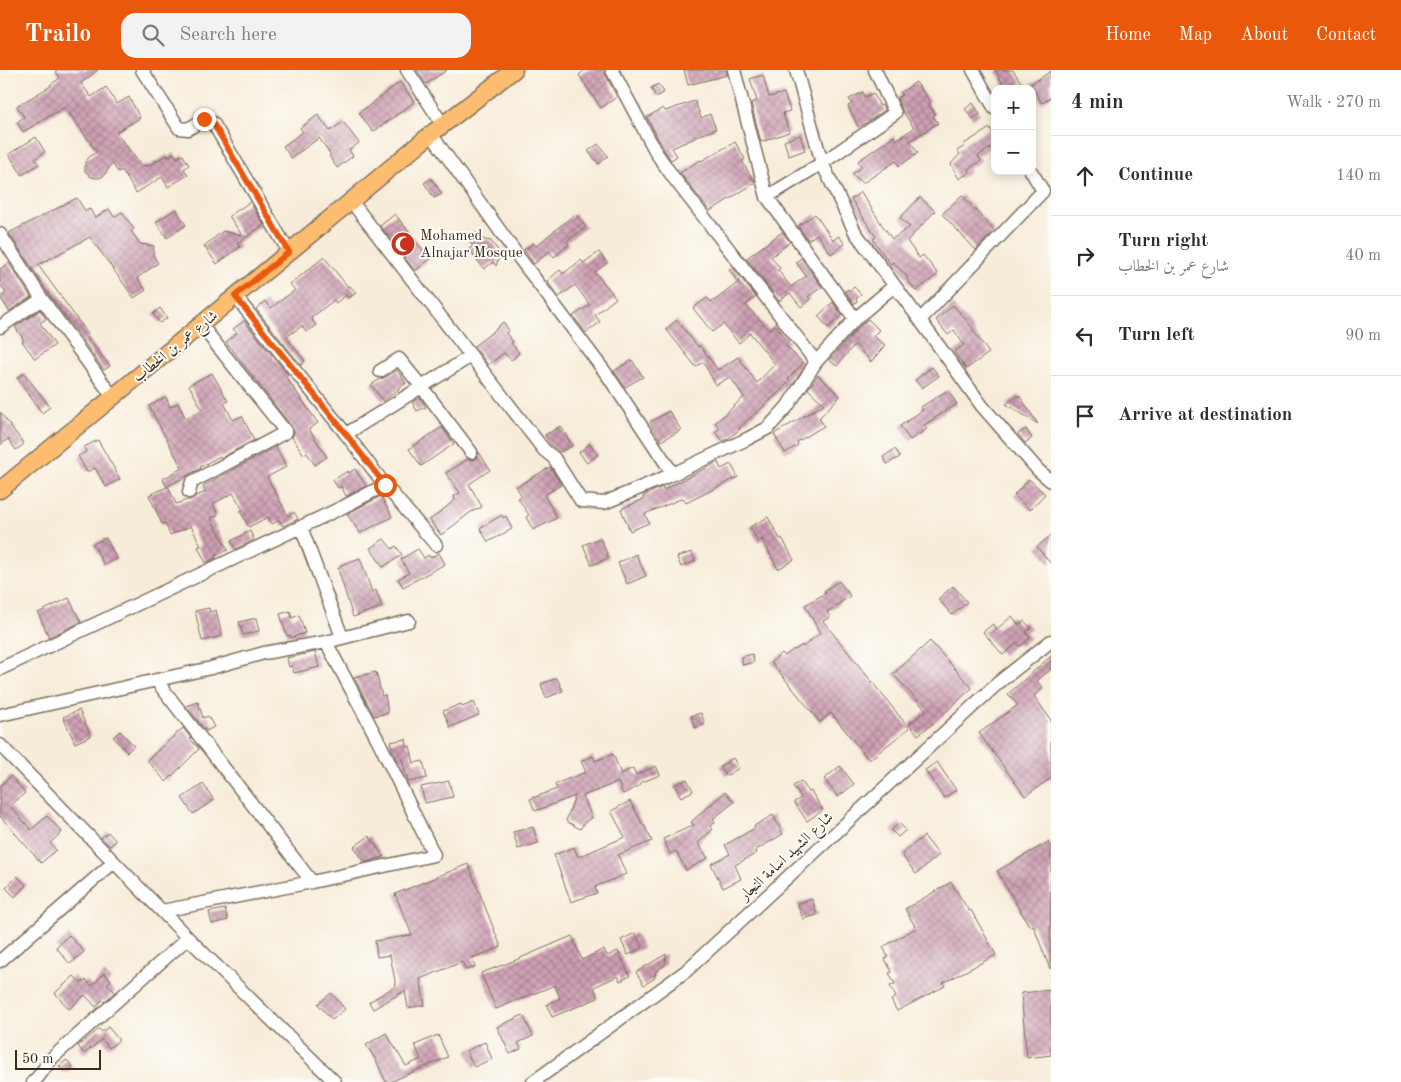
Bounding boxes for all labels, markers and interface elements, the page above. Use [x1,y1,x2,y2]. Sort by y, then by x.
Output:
search box [121,13,471,58]
icon: search [139,21,167,49]
text: Trailo [25,23,91,47]
text: Search here [179,26,277,45]
text: Home [1105,26,1151,44]
text: Map [1179,26,1212,44]
text: About [1240,26,1288,44]
text: Contact [1316,26,1376,44]
map controls [991,85,1036,175]
button: + [991,85,1036,130]
text: 4 min [1071,92,1124,113]
text: Walk · 270 m [1286,95,1381,111]
route end [193,108,216,131]
button: − [991,130,1036,175]
icon: ahead [1071,162,1099,190]
text: Continue [1118,166,1193,185]
text: 140 m [1336,168,1381,184]
place label: Mohamed Alnajar Mosque [420,229,523,261]
mosque icon: Mohamed Alnajar Mosque [390,231,416,257]
text: Turn right [1118,232,1208,251]
icon: right [1071,242,1099,270]
text: 40 m [1345,248,1381,264]
text: شارع عمر بن الخطاب [1118,259,1229,275]
street label: شارع عمر بن الخطاب [131,309,224,389]
icon: left [1071,322,1099,350]
text: Turn left [1118,326,1195,345]
text: 90 m [1345,328,1381,344]
icon: arrive [1071,402,1099,430]
text: Arrive at destination [1118,406,1292,425]
route start [374,474,397,497]
street label: شارع الشهيد اسامة النجار [736,810,839,908]
scale bar [15,1047,101,1070]
text: 50 m [22,1052,53,1066]

